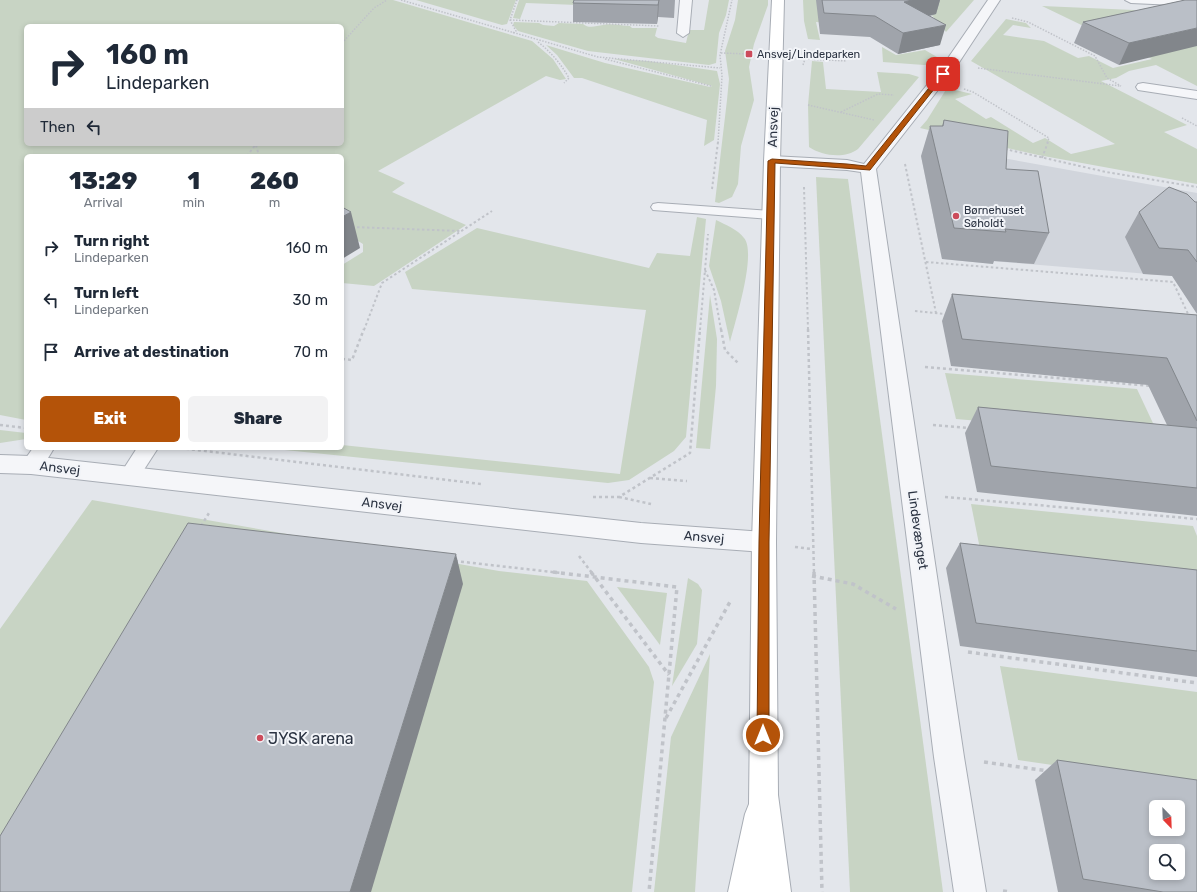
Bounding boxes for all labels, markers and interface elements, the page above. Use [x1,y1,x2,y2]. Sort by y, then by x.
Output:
text: 160 m [106,38,189,71]
icon: right [40,40,92,92]
place label: Ansvej/Lindeparken [757,48,860,61]
marker: Ansvej/Lindeparken [744,49,754,59]
pin [926,57,960,91]
icon: arrive [932,63,954,85]
text: Lindeparken [106,72,210,94]
street label: Ansvej [765,106,781,148]
icon: left [83,116,105,138]
text: Then [40,118,75,136]
text: 13:29 [69,167,138,195]
text: 1 [187,167,200,195]
text: 260 [250,167,299,195]
text: Arrival [84,195,123,210]
text: min [182,195,205,210]
text: m [269,195,280,210]
place label: Børnehuset Søholdt [964,204,1025,230]
marker: Børnehuset Søholdt [951,211,961,221]
text: Turn right [74,232,149,250]
icon: right [40,237,62,259]
text: 160 m [286,239,328,257]
text: Lindeparken [74,250,149,265]
text: Turn left [74,284,139,302]
icon: left [40,289,62,311]
text: 30 m [292,291,328,309]
text: Lindeparken [74,302,149,317]
icon: arrive [40,341,62,363]
text: Arrive at destination [74,343,229,361]
text: 70 m [294,343,328,361]
button: Exit [40,396,180,442]
button: Share [188,396,328,442]
street label: Ansvej [39,458,81,478]
street label: Lindevænget [904,490,931,571]
street label: Ansvej [361,494,403,514]
street label: Ansvej [683,528,725,546]
position arrow [742,714,784,756]
place label: JYSK arena [268,729,354,748]
marker: JYSK arena [255,733,265,743]
north arrow [1149,800,1185,836]
map controls [1149,800,1185,880]
button: search [1149,844,1185,880]

